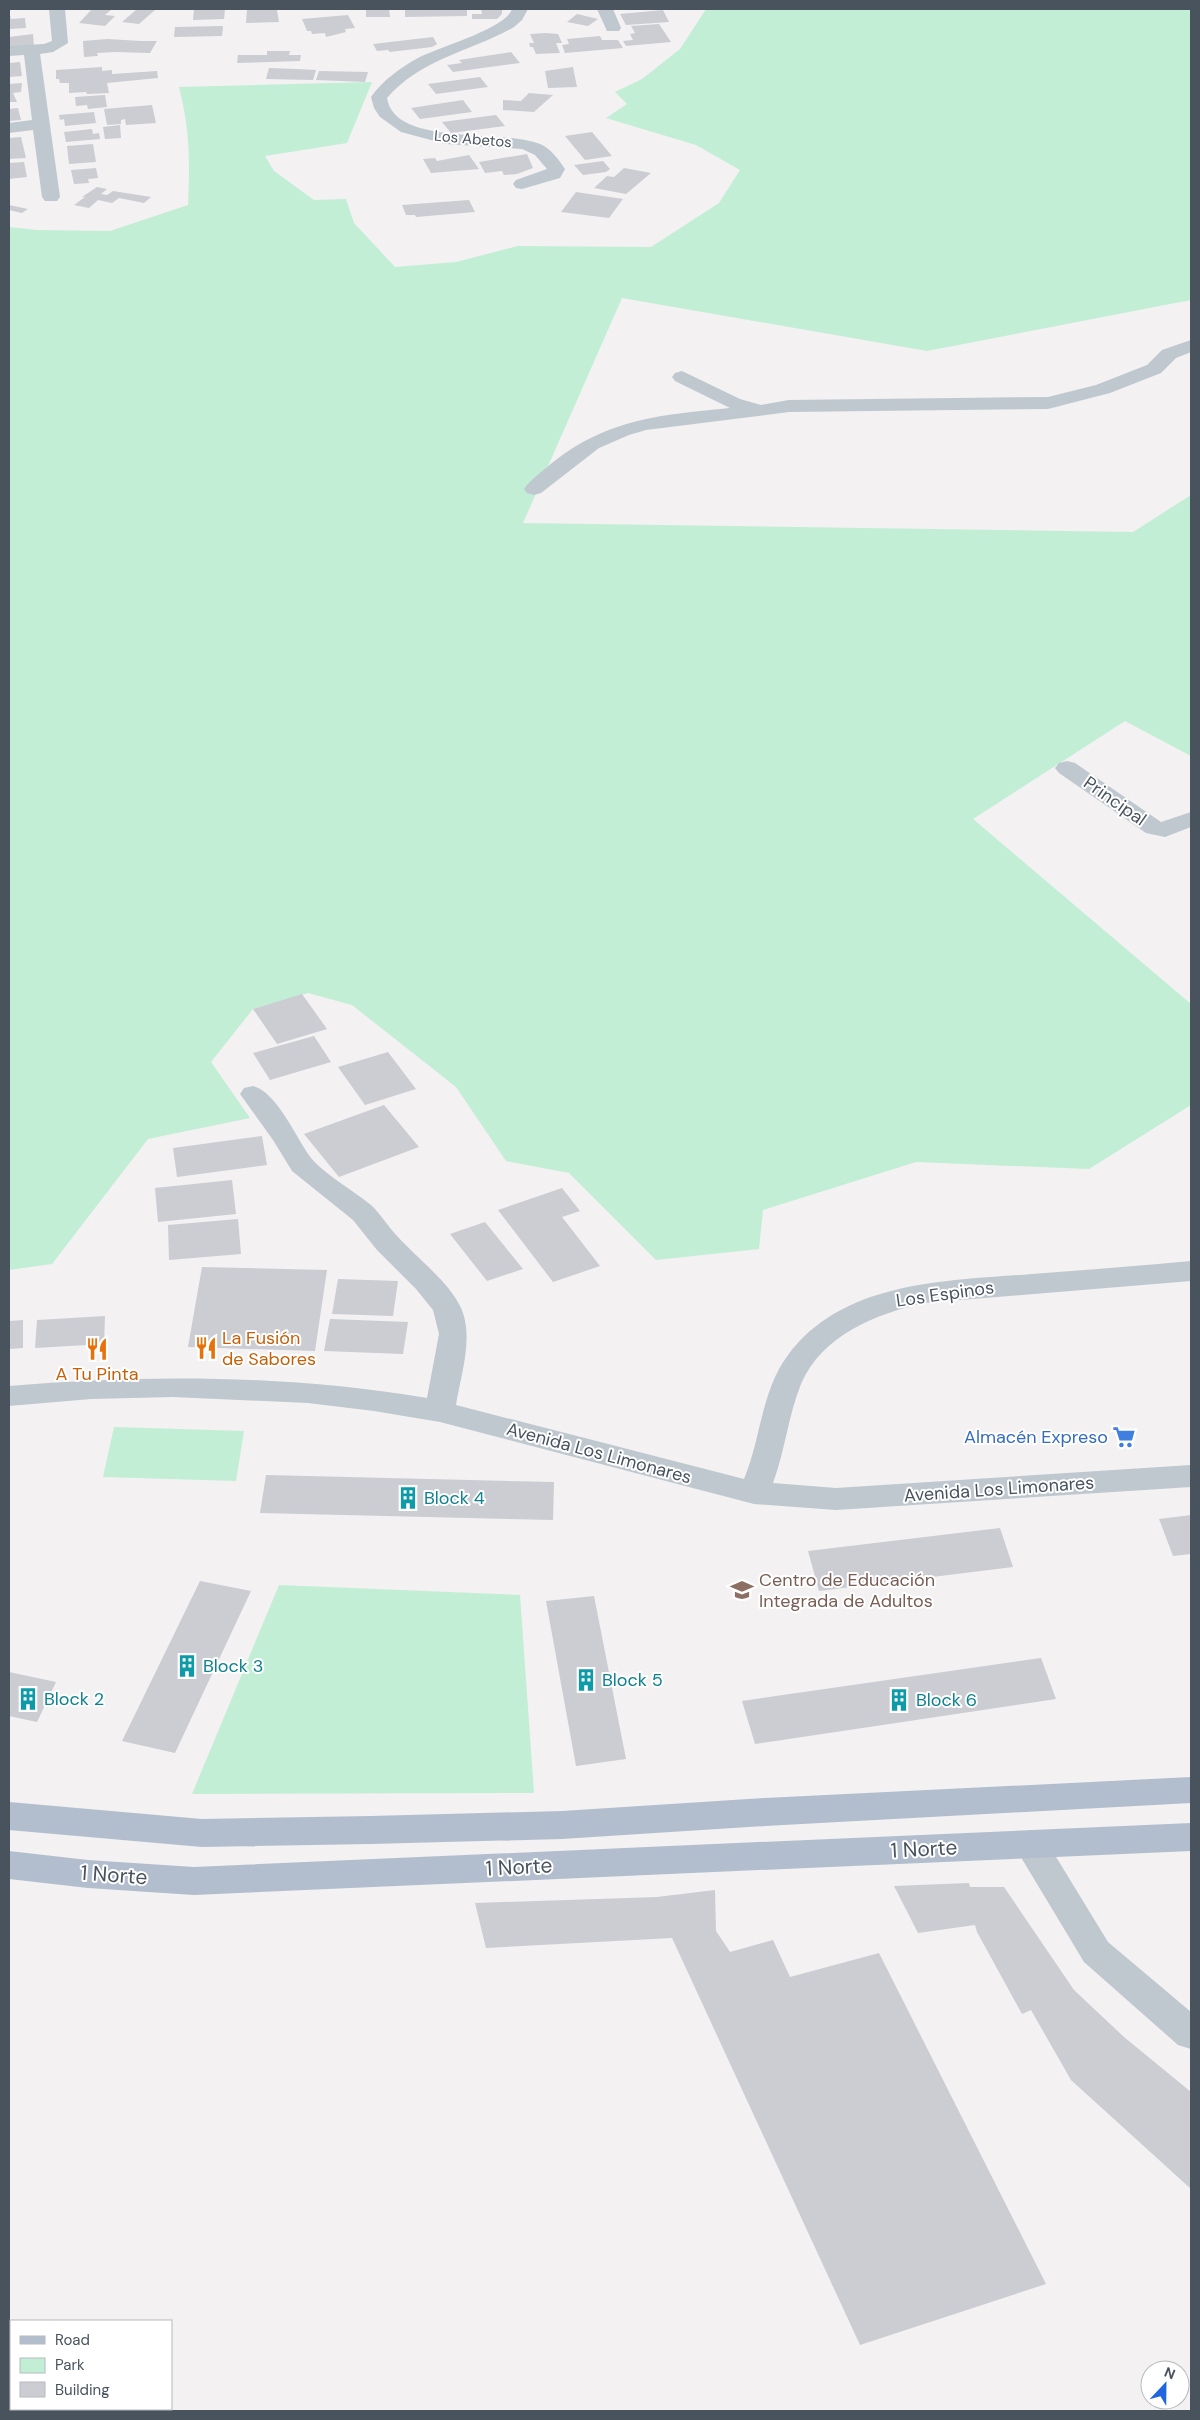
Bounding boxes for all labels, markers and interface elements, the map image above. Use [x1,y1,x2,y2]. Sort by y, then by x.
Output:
street label: Los Abetos [433,126,513,152]
street label: Principal [1079,771,1151,831]
street label: Los Espinos [895,1275,995,1313]
place label: La Fusión de Sabores [222,1326,316,1371]
restaurant icon: La Fusión de Sabores [193,1335,219,1361]
restaurant icon: A Tu Pinta [84,1336,110,1362]
place label: A Tu Pinta [56,1362,138,1386]
street label: Avenida Los Limonares [504,1417,694,1489]
supermarket icon: Almacén Expreso [1111,1424,1137,1450]
place label: Almacén Expreso [964,1425,1108,1449]
street label: Avenida Los Limonares [903,1470,1095,1508]
building icon: Block 4 [395,1485,421,1511]
place label: Block 4 [424,1486,485,1510]
place label: Centro de Educación Integrada de Adultos [759,1568,935,1613]
school or university icon: Centro de Educación Integrada de Adultos [729,1577,755,1603]
building icon: Block 3 [174,1653,200,1679]
place label: Block 3 [203,1654,263,1678]
building icon: Block 5 [573,1667,599,1693]
place label: Block 5 [602,1668,663,1692]
building icon: Block 2 [15,1686,41,1712]
place label: Block 2 [44,1687,104,1711]
building icon: Block 6 [886,1687,912,1713]
place label: Block 6 [916,1688,977,1712]
street label: 1 Norte [890,1833,958,1865]
street label: 1 Norte [485,1851,553,1883]
street label: 1 Norte [80,1859,148,1891]
legend [10,2320,172,2410]
text: Road [55,2330,90,2350]
text: Park [55,2355,85,2375]
north arrow [1140,2360,1190,2410]
text: N [1162,2363,1178,2383]
text: Building [55,2380,110,2400]

